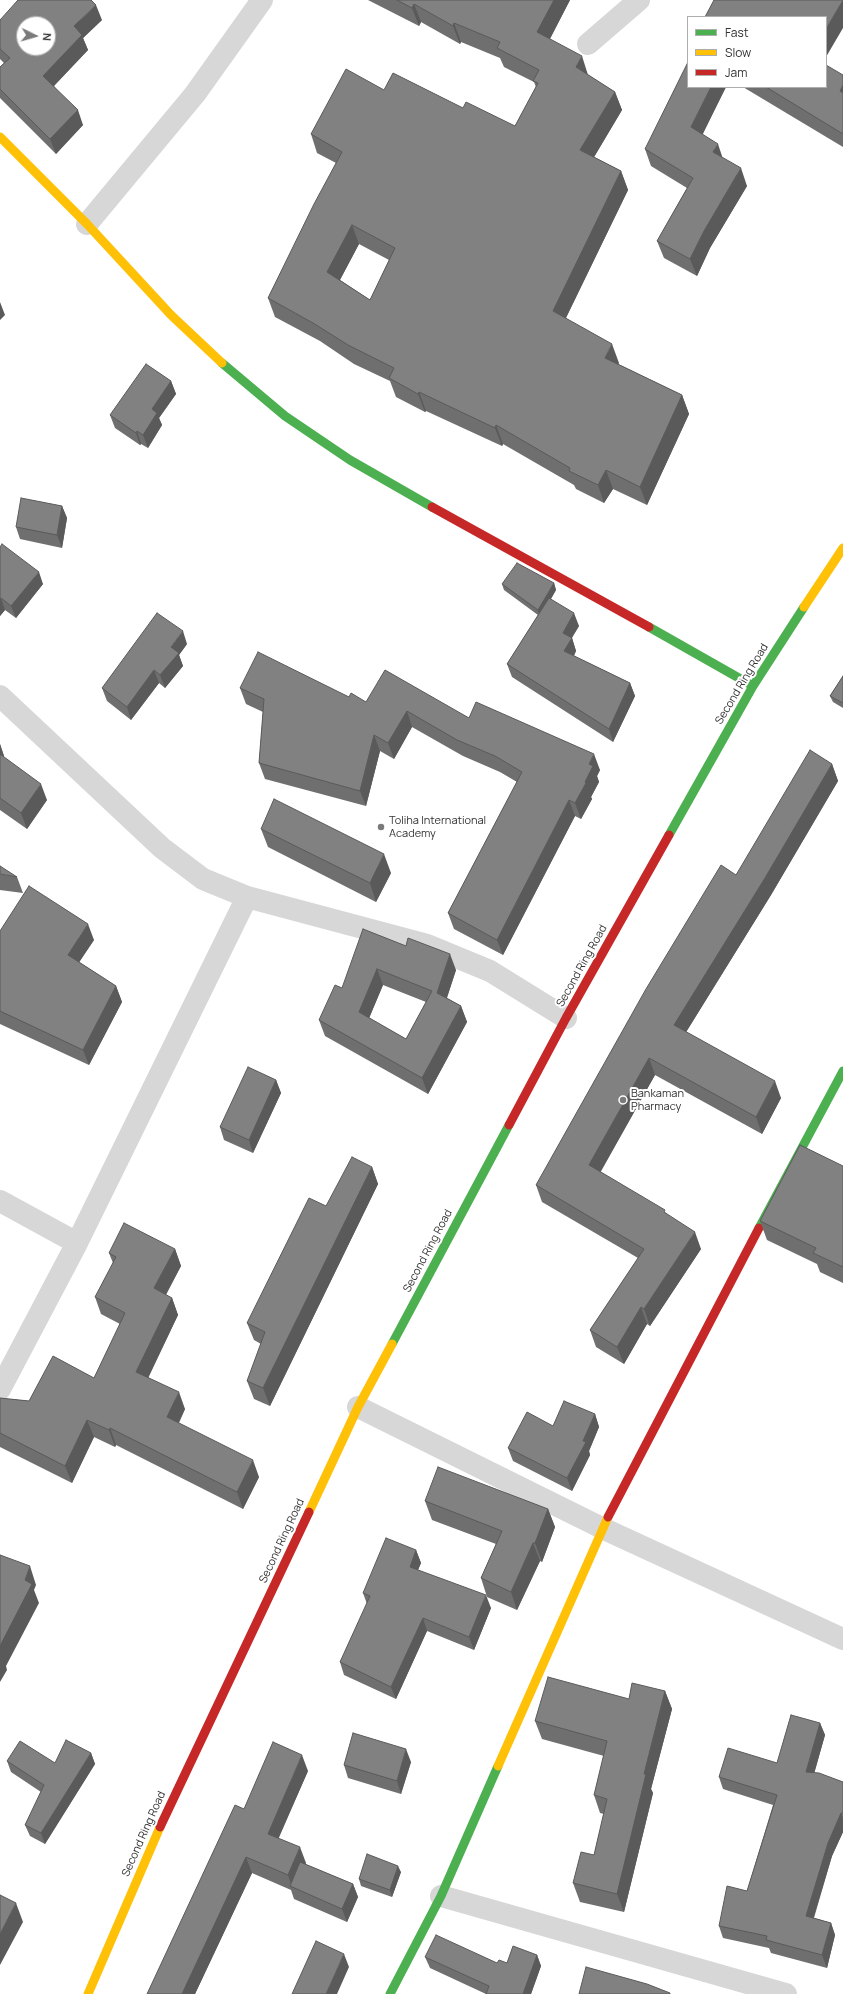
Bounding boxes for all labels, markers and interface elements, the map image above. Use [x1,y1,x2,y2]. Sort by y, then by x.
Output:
north arrow [16,16,56,56]
legend [687,16,827,88]
text: Fast [725,24,749,41]
text: N [40,32,55,42]
text: Slow [725,44,751,61]
text: Jam [725,64,747,81]
street label: Second Ring Road [713,641,771,727]
place label: Toliha International Academy [389,814,486,840]
marker: Toliha International Academy [376,822,386,832]
street label: Second Ring Road [554,923,610,1009]
place label: Bankaman Pharmacy [631,1087,684,1113]
marker: Bankaman Pharmacy [618,1095,628,1105]
street label: Second Ring Road [401,1207,455,1295]
street label: Second Ring Road [257,1497,307,1585]
street label: Second Ring Road [119,1789,169,1879]

